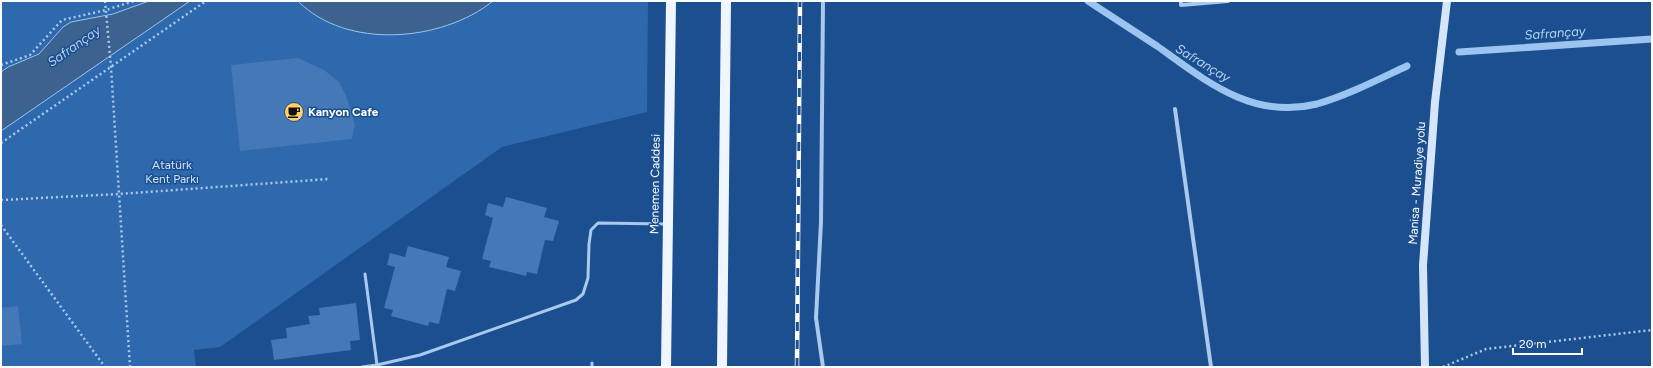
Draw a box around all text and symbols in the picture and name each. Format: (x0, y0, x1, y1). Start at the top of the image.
water label: Safrançay (45, 22, 104, 70)
water label: Safrançay (1524, 23, 1587, 43)
water label: Safrançay (1173, 41, 1234, 86)
cafe icon: Kanyon Cafe (283, 101, 305, 123)
place label: Kanyon Cafe (308, 105, 379, 119)
street label: Manisa - Muradiye yolu (1406, 121, 1428, 245)
street label: Menemen Caddesi (647, 134, 663, 234)
park label: Atatürk Kent Parkı (145, 158, 199, 186)
scale bar (1513, 330, 1582, 356)
text: 20 m (1519, 337, 1547, 351)

